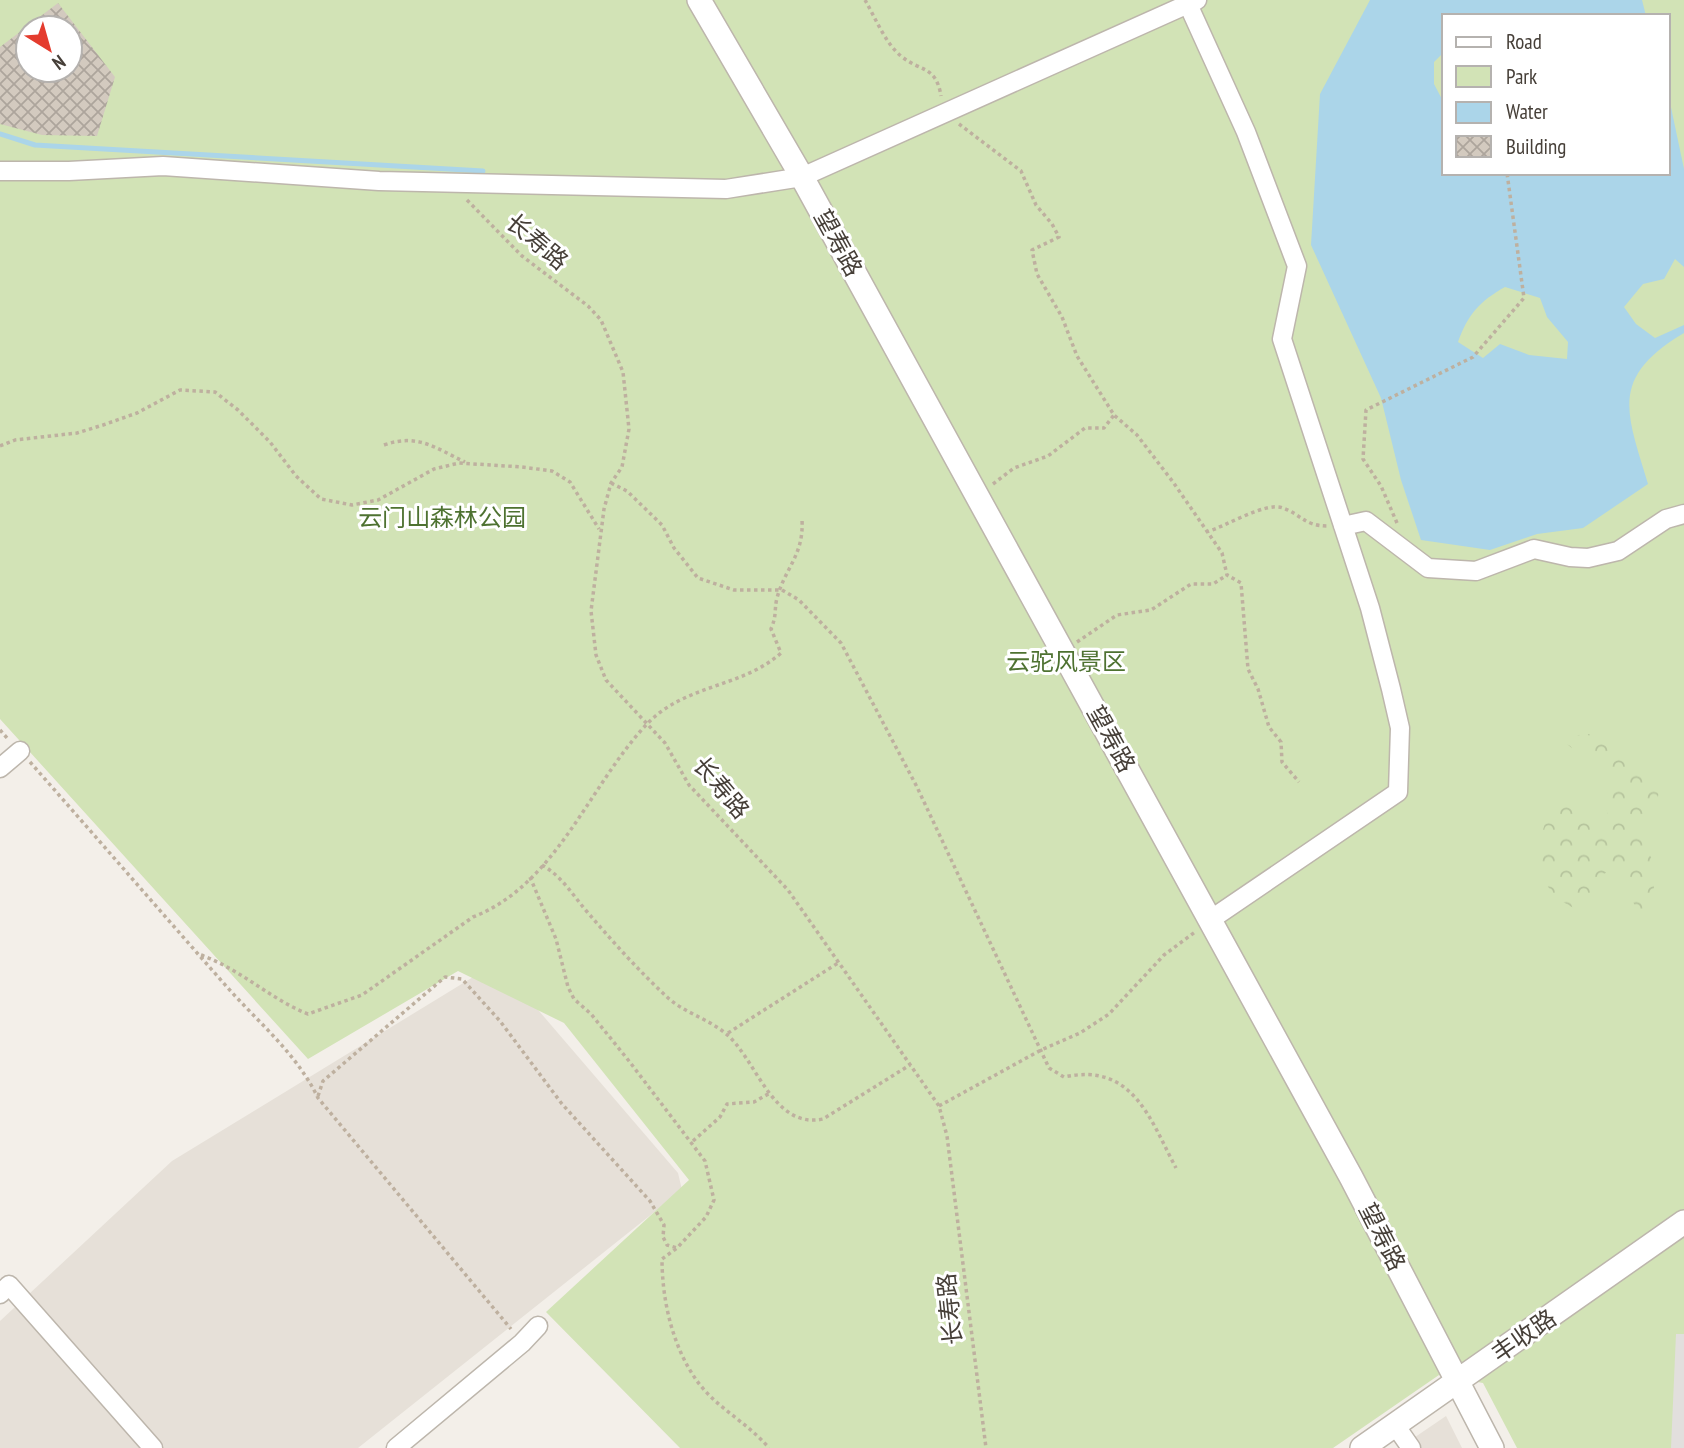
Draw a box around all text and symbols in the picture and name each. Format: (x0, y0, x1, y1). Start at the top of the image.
north arrow (14, 14, 84, 84)
legend (1442, 14, 1670, 175)
text: Road (1506, 28, 1542, 55)
text: N (48, 50, 71, 75)
text: Park (1506, 63, 1537, 90)
text: Water (1506, 98, 1548, 125)
text: Building (1506, 133, 1566, 160)
street label: 望寿路 (807, 204, 869, 282)
street label: 长寿路 (500, 207, 575, 277)
park label: 云门山森林公园 (358, 502, 526, 533)
park label: 云驼风景区 (1006, 646, 1126, 677)
street label: 望寿路 (1080, 700, 1142, 778)
street label: 长寿路 (686, 750, 756, 825)
street label: 望寿路 (1352, 1198, 1413, 1276)
street label: 长寿路 (930, 1272, 969, 1346)
street label: 丰收路 (1485, 1302, 1562, 1369)

